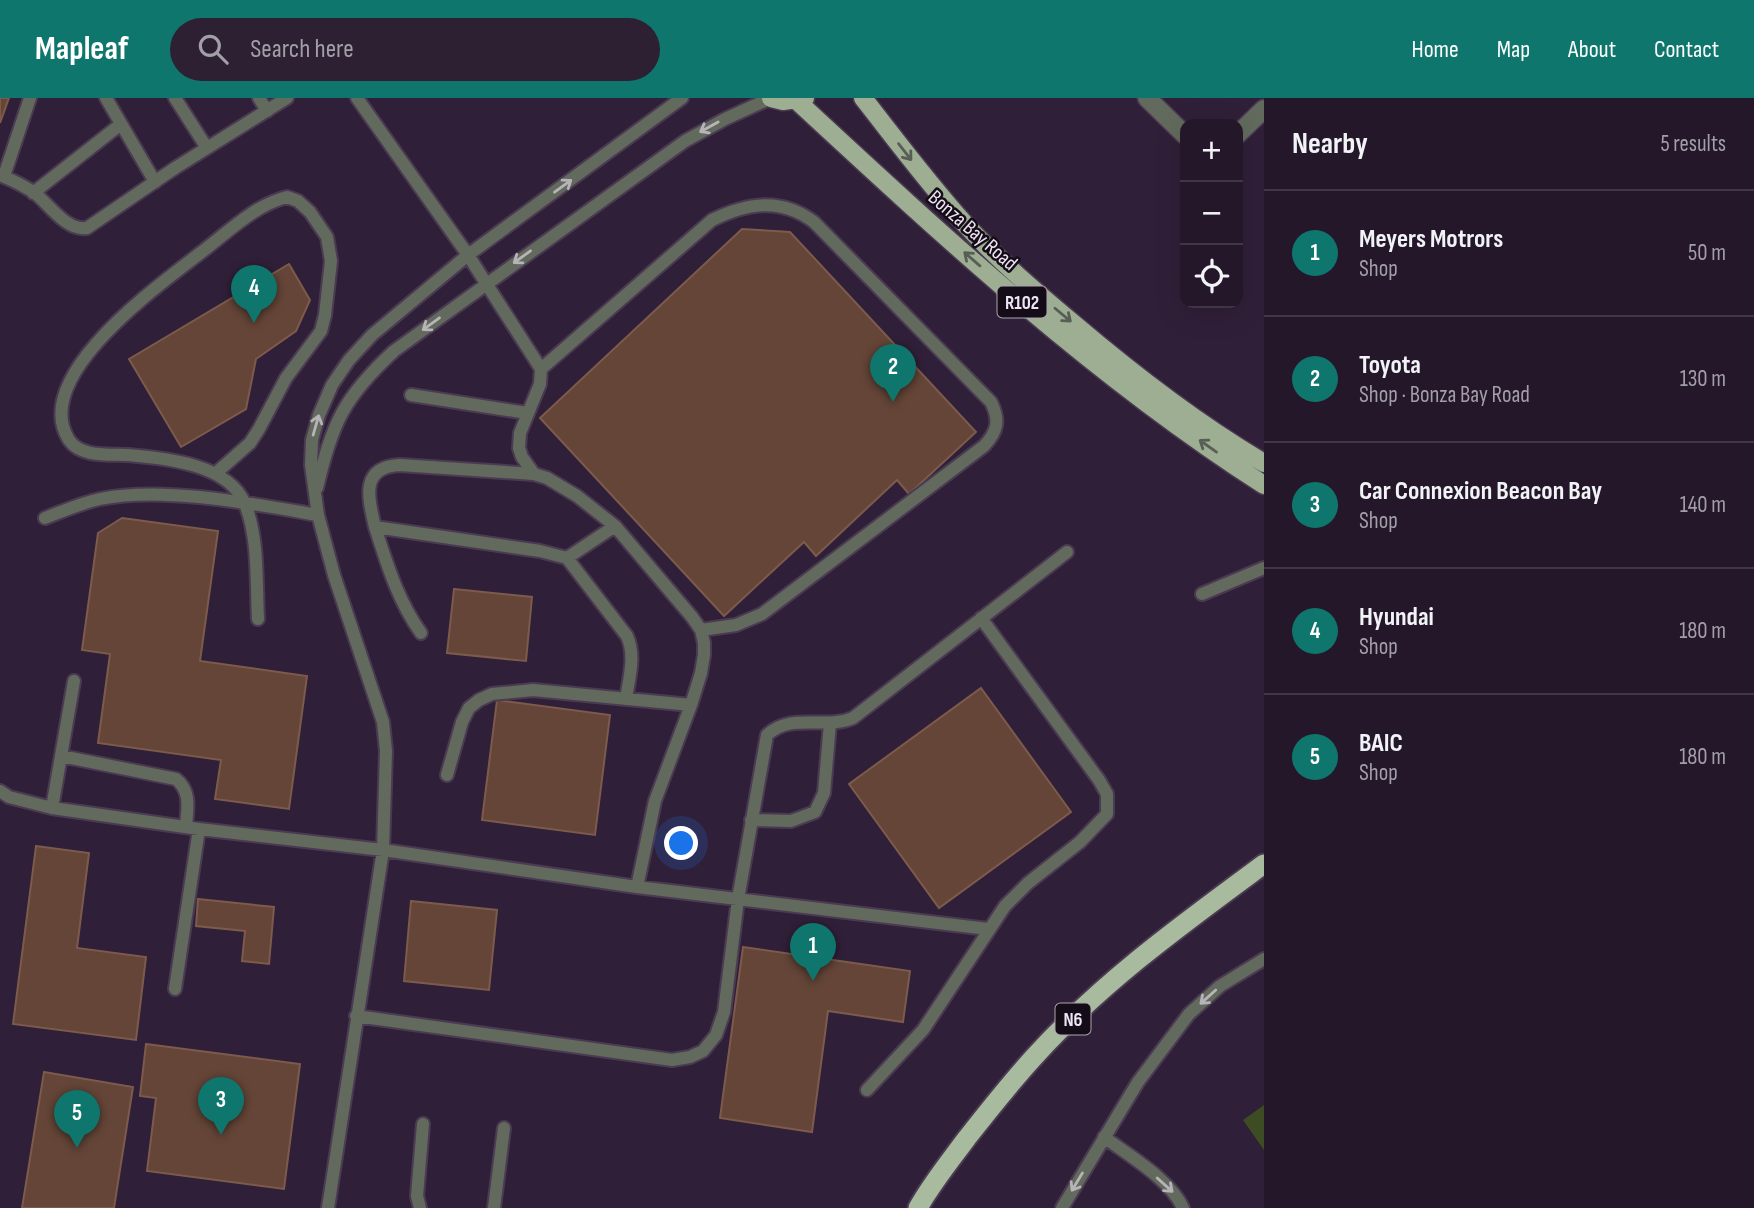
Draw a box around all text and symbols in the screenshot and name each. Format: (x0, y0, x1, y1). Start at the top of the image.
search box (170, 18, 660, 81)
text: Mapleaf (35, 29, 128, 69)
icon: search (194, 30, 232, 68)
text: Search here (250, 34, 354, 65)
text: Home (1411, 35, 1459, 64)
text: Map (1497, 35, 1530, 64)
text: About (1568, 35, 1616, 64)
text: Contact (1654, 35, 1719, 64)
map controls (1180, 119, 1243, 308)
button: + (1180, 119, 1243, 182)
one-way arrow (700, 121, 720, 135)
text: Nearby (1292, 126, 1368, 162)
text: 5 results (1660, 130, 1726, 158)
one-way arrow (897, 142, 912, 161)
one-way arrow (553, 178, 572, 193)
button: − (1180, 182, 1243, 245)
street label: Bonza Bay Road (923, 185, 1022, 276)
text: Meyers Motrors (1359, 224, 1503, 255)
text: 1 (1310, 239, 1320, 267)
text: 50 m (1688, 239, 1726, 267)
button: locate (1180, 245, 1243, 308)
one-way arrow (513, 249, 532, 264)
one-way arrow (963, 251, 981, 267)
text: Shop (1359, 255, 1398, 283)
pin: 4 (231, 265, 277, 323)
road number: R102 (998, 286, 1046, 318)
one-way arrow (1054, 307, 1072, 323)
one-way arrow (422, 317, 441, 331)
pin: 2 (870, 344, 916, 402)
text: Toyota (1359, 350, 1421, 381)
text: 2 (1310, 365, 1320, 393)
text: 130 m (1680, 365, 1726, 393)
text: Shop · Bonza Bay Road (1359, 381, 1530, 409)
one-way arrow (311, 414, 324, 436)
one-way arrow (1199, 439, 1218, 453)
text: Car Connexion Beacon Bay (1359, 476, 1602, 507)
text: 3 (1310, 491, 1320, 519)
text: 140 m (1680, 491, 1726, 519)
text: Shop (1359, 507, 1398, 535)
text: Hyundai (1359, 602, 1434, 633)
text: 4 (1310, 617, 1320, 645)
text: 180 m (1679, 617, 1726, 645)
text: Shop (1359, 633, 1398, 661)
text: BAIC (1359, 728, 1403, 759)
text: 5 (1310, 743, 1320, 771)
text: 180 m (1679, 743, 1726, 771)
text: Shop (1359, 759, 1398, 787)
your location (664, 826, 698, 860)
pin: 1 (790, 923, 836, 981)
one-way arrow (1199, 989, 1217, 1005)
road number: N6 (1056, 1004, 1090, 1035)
pin: 3 (198, 1077, 244, 1135)
pin: 5 (54, 1090, 100, 1148)
one-way arrow (1070, 1172, 1084, 1192)
one-way arrow (1156, 1177, 1173, 1194)

